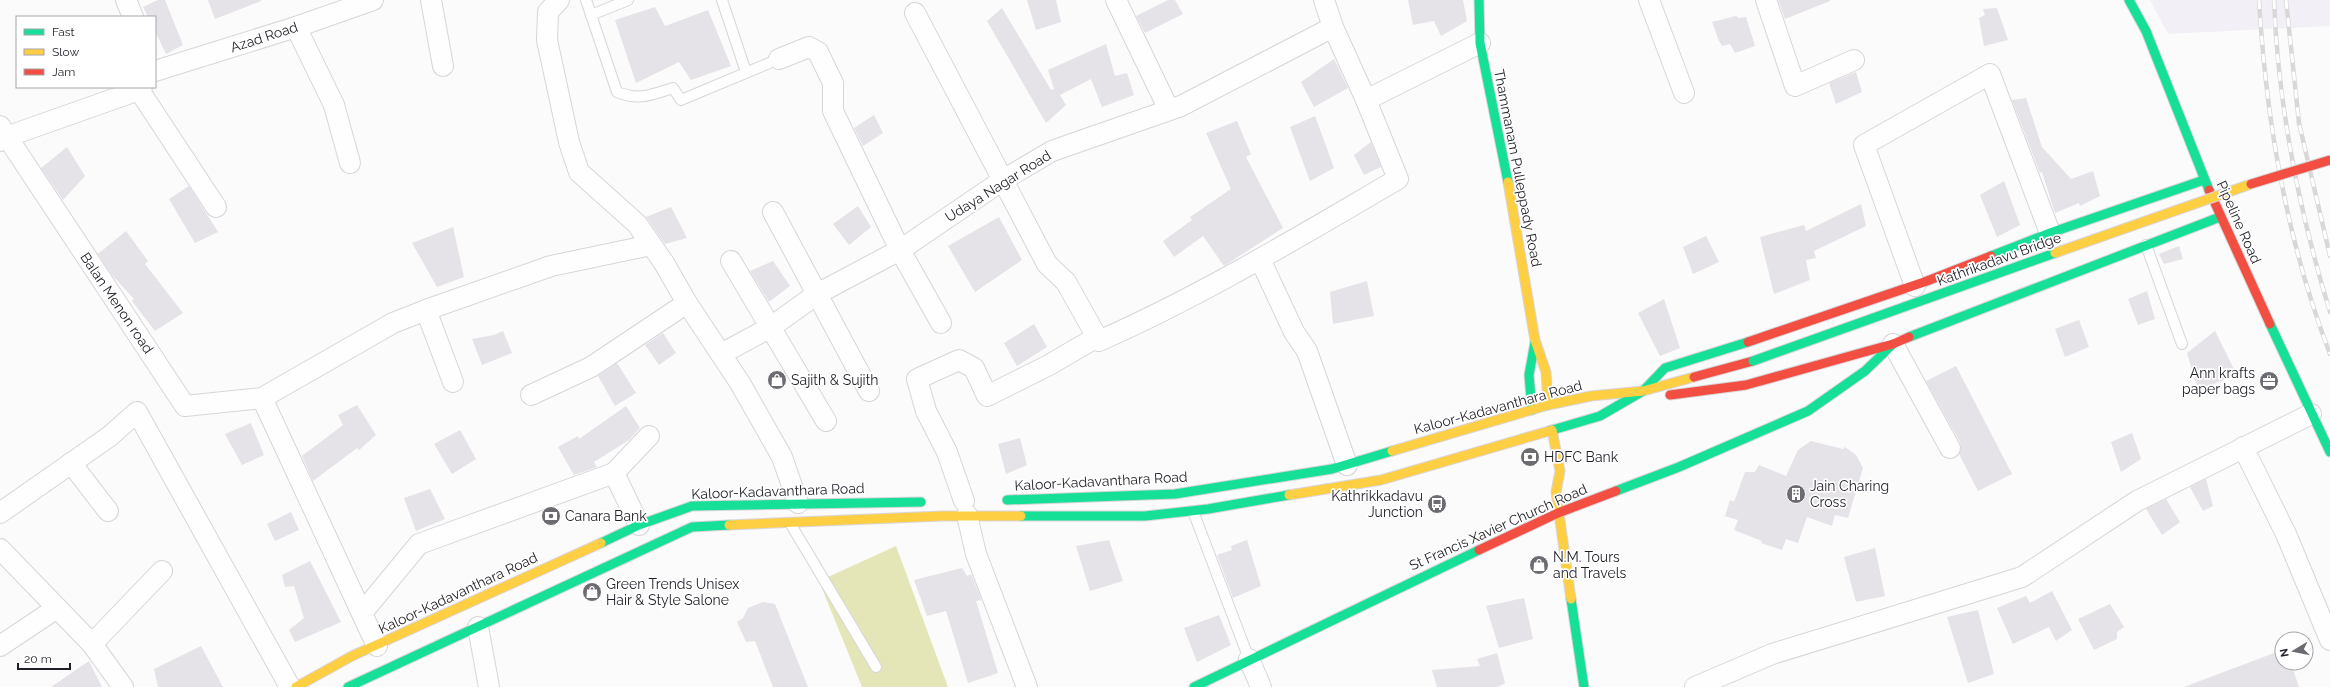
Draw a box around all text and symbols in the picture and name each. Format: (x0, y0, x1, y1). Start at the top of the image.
legend (16, 16, 156, 88)
street label: Azad Road (228, 19, 300, 55)
text: Fast (52, 25, 75, 39)
text: Slow (52, 45, 79, 59)
text: Jam (52, 65, 75, 79)
street label: Thammanam Pulleppady Road (1491, 68, 1545, 268)
street label: Udaya Nagar Road (942, 147, 1054, 225)
street label: Pipeline Road (2214, 178, 2264, 266)
street label: Kathrikadavu Bridge (1935, 229, 2063, 289)
street label: Balan Menon road (77, 250, 157, 356)
place label: Ann krafts paper bags (2182, 365, 2255, 397)
shop icon: Sajith & Sujith (766, 369, 788, 391)
office icon: Ann krafts paper bags (2258, 370, 2280, 392)
place label: Sajith & Sujith (791, 372, 879, 388)
street label: Kaloor-Kadavanthara Road (1412, 377, 1584, 437)
bank icon: HDFC Bank (1519, 446, 1541, 468)
place label: HDFC Bank (1544, 449, 1619, 465)
street label: Kaloor-Kadavanthara Road (1014, 468, 1188, 494)
place label: Jain Charing Cross (1810, 478, 1889, 510)
street label: Kaloor-Kadavanthara Road (691, 480, 865, 502)
street label: St Francis Xavier Church Road (1407, 480, 1589, 574)
building icon: Jain Charing Cross (1785, 483, 1807, 505)
place label: Kathrikkadavu Junction (1331, 488, 1423, 520)
bus stop icon: Kathrikkadavu Junction (1426, 493, 1448, 515)
bank icon: Canara Bank (540, 505, 562, 527)
place label: Canara Bank (565, 508, 647, 524)
street label: Kaloor-Kadavanthara Road (376, 549, 540, 637)
place label: N.M. Tours and Travels (1553, 549, 1626, 581)
shop icon: N.M. Tours and Travels (1528, 554, 1550, 576)
place label: Green Trends Unisex Hair & Style Salone (606, 576, 739, 608)
shop icon: Green Trends Unisex Hair & Style Salone (581, 581, 603, 603)
north arrow (2274, 631, 2314, 671)
scale bar (18, 645, 70, 671)
text: N (2278, 647, 2292, 658)
text: 20 m (24, 652, 52, 666)

